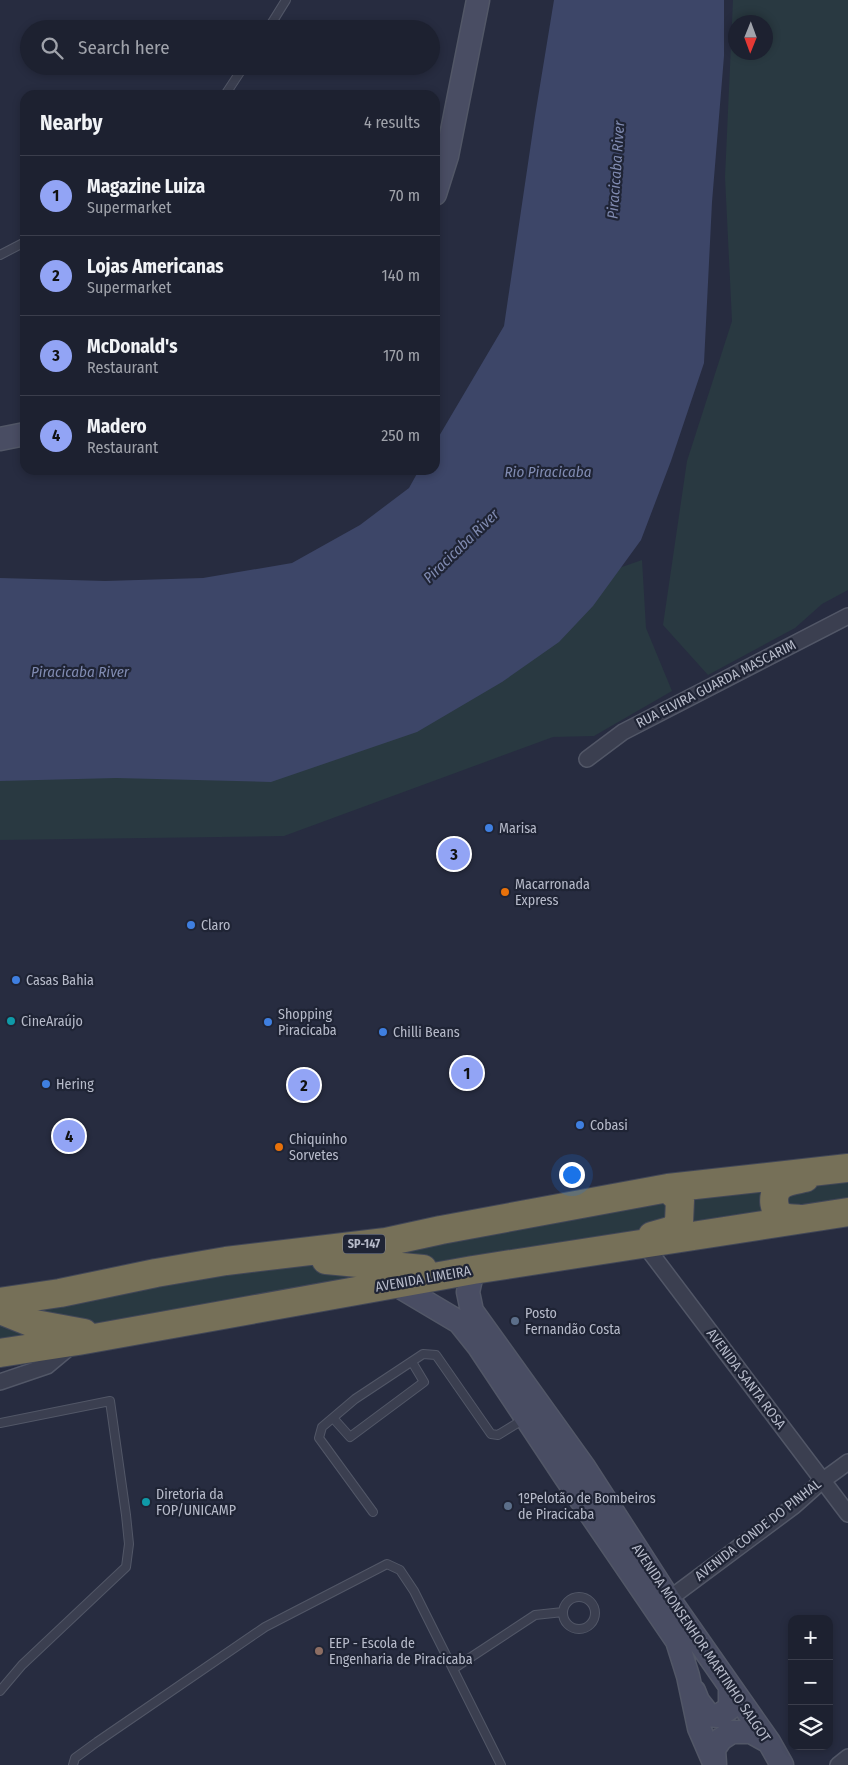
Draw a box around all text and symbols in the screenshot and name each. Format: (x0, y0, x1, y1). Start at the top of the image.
north arrow (728, 15, 773, 60)
search box (20, 20, 440, 75)
icon: search (38, 34, 66, 62)
text: Search here (78, 36, 170, 59)
text: Nearby (40, 110, 102, 136)
text: 4 results (364, 113, 420, 132)
water label: Piracicaba River (604, 120, 628, 220)
text: Magazine Luiza (87, 175, 205, 198)
text: 1 (53, 186, 59, 205)
text: 70 m (389, 186, 420, 205)
text: Supermarket (87, 198, 171, 217)
text: Lojas Americanas (87, 255, 224, 278)
text: 2 (52, 266, 60, 285)
text: 140 m (382, 266, 420, 285)
text: Supermarket (87, 278, 171, 297)
text: McDonald's (87, 335, 177, 358)
text: 3 (52, 346, 60, 365)
text: 170 m (383, 346, 420, 365)
text: Restaurant (87, 358, 158, 377)
text: Madero (87, 415, 147, 438)
text: 4 (52, 426, 60, 445)
text: 250 m (381, 426, 420, 445)
text: Restaurant (87, 438, 158, 457)
water label: Rio Piracicaba (504, 463, 592, 481)
water label: Piracicaba River (419, 505, 503, 587)
street label: RUA ELVIRA GUARDA MASCARIM (633, 636, 799, 732)
water label: Piracicaba River (31, 663, 130, 681)
place label: Marisa (499, 820, 537, 837)
marker: Marisa (483, 822, 495, 834)
pin: 3 (438, 835, 470, 873)
place label: Macarronada Express (515, 876, 590, 909)
marker: Macarronada Express (499, 886, 511, 898)
place label: Claro (201, 917, 230, 934)
marker: Claro (185, 919, 197, 931)
place label: Casas Bahia (26, 972, 94, 989)
marker: Casas Bahia (10, 974, 22, 986)
place label: Shopping Piracicaba (278, 1006, 337, 1039)
place label: CineAraújo (21, 1013, 83, 1030)
marker: CineAraújo (5, 1015, 17, 1027)
marker: Shopping Piracicaba (262, 1016, 274, 1028)
place label: Chilli Beans (393, 1024, 460, 1041)
marker: Chilli Beans (377, 1026, 389, 1038)
pin: 1 (451, 1054, 483, 1092)
pin: 2 (288, 1066, 320, 1104)
place label: Hering (56, 1076, 94, 1093)
marker: Hering (40, 1078, 52, 1090)
pin: 4 (53, 1117, 85, 1155)
place label: Cobasi (590, 1117, 628, 1134)
marker: Cobasi (574, 1119, 586, 1131)
place label: Chiquinho Sorvetes (289, 1131, 347, 1164)
marker: Chiquinho Sorvetes (273, 1141, 285, 1153)
your location (559, 1162, 585, 1188)
road number: SP-147 (343, 1234, 385, 1254)
street label: AVENIDA LIMEIRA (374, 1262, 473, 1296)
place label: Posto Fernandão Costa (525, 1305, 621, 1338)
marker: Posto Fernandão Costa (509, 1315, 521, 1327)
street label: AVENIDA SANTA ROSA (703, 1325, 790, 1433)
street label: AVENIDA CONDE DO PINHAL (691, 1475, 825, 1585)
place label: Diretoria da FOP/UNICAMP (156, 1486, 236, 1519)
place label: 1ºPelotão de Bombeiros de Piracicaba (518, 1490, 656, 1523)
marker: Diretoria da FOP/UNICAMP (140, 1496, 152, 1508)
marker: 1ºPelotão de Bombeiros de Piracicaba (502, 1500, 514, 1512)
street label: AVENIDA MONSENHOR MARTINHO SALGOT (628, 1541, 774, 1746)
map controls (788, 1615, 833, 1750)
button: + (788, 1615, 833, 1660)
place label: EEP - Escola de Engenharia de Piracicaba (329, 1635, 473, 1668)
marker: EEP - Escola de Engenharia de Piracicaba (313, 1645, 325, 1657)
button: − (788, 1660, 833, 1705)
button: layers (788, 1705, 833, 1750)

